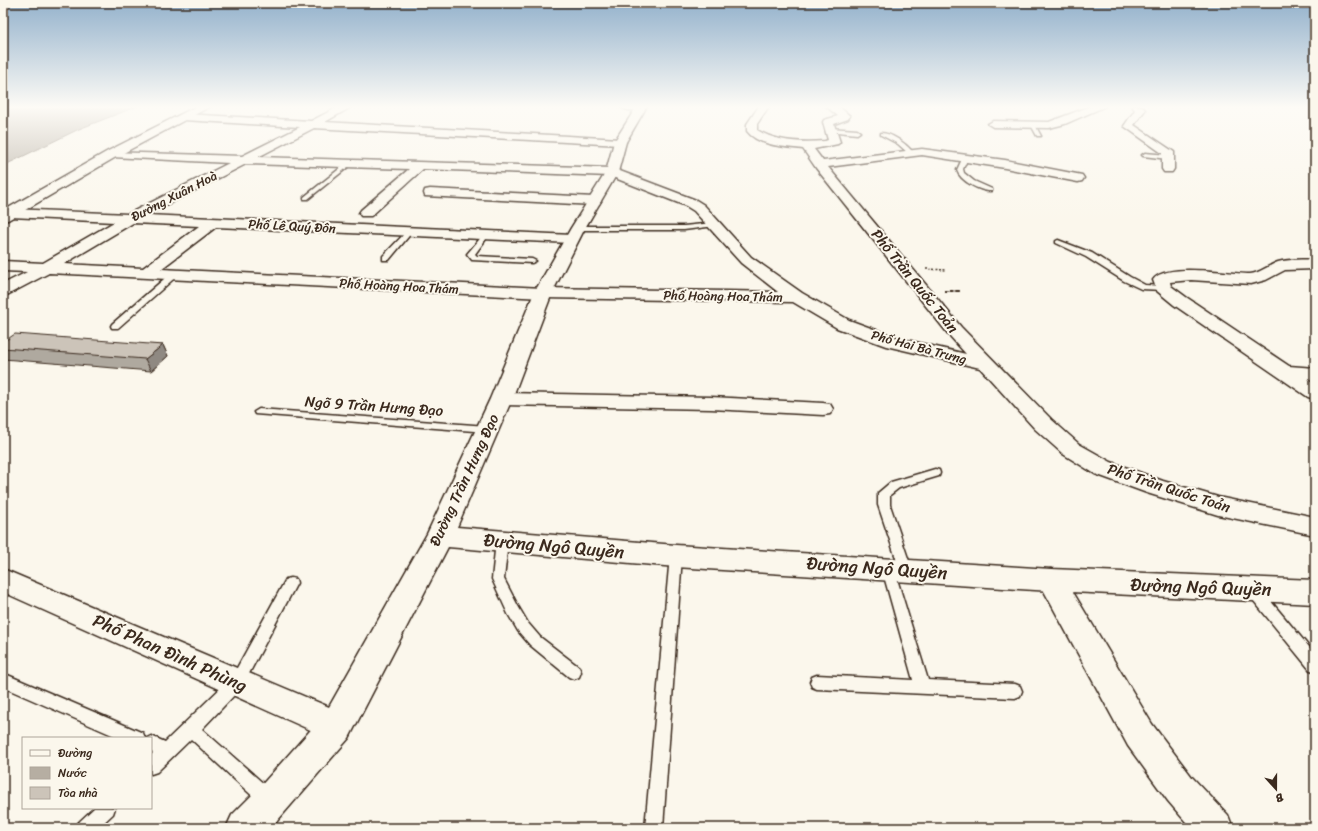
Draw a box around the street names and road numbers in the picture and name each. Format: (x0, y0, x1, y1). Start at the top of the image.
street label: Đường Xuân Hoà (127, 164, 222, 228)
street label: Phố Lê Quý Đôn (248, 212, 336, 240)
street label: Phố Trần Quốc Toản (865, 223, 965, 339)
street label: Phố Hoàng Hoa Thám (339, 271, 459, 301)
street label: Phố Hoàng Hoa Thám (663, 283, 783, 309)
street label: Phố Hai Bà Trưng (869, 323, 970, 371)
street label: Ngõ 9 Trần Hưng Đạo (304, 388, 444, 424)
street label: Đường Trần Hưng Đạo (422, 409, 506, 551)
street label: Phố Trần Quốc Toản (1104, 456, 1234, 520)
street label: Đường Ngô Quyền (482, 524, 626, 568)
street label: Đường Ngô Quyền (806, 547, 949, 589)
street label: Đường Ngô Quyền (1130, 569, 1272, 605)
street label: Phố Phan Đình Phùng (87, 605, 253, 701)

